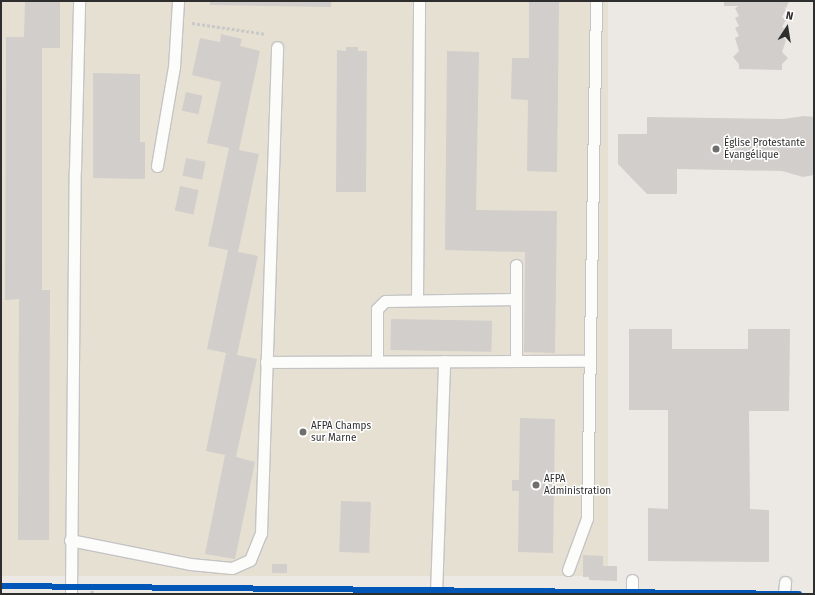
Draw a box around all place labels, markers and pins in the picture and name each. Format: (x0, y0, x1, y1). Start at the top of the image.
place label: Église Protestante Évangélique (724, 137, 805, 160)
marker: Église Protestante Évangélique (711, 144, 721, 154)
place label: AFPA Champs sur Marne (311, 420, 371, 444)
marker: AFPA Champs sur Marne (298, 427, 308, 437)
place label: AFPA Administration (544, 473, 611, 496)
marker: AFPA Administration (531, 480, 541, 490)

